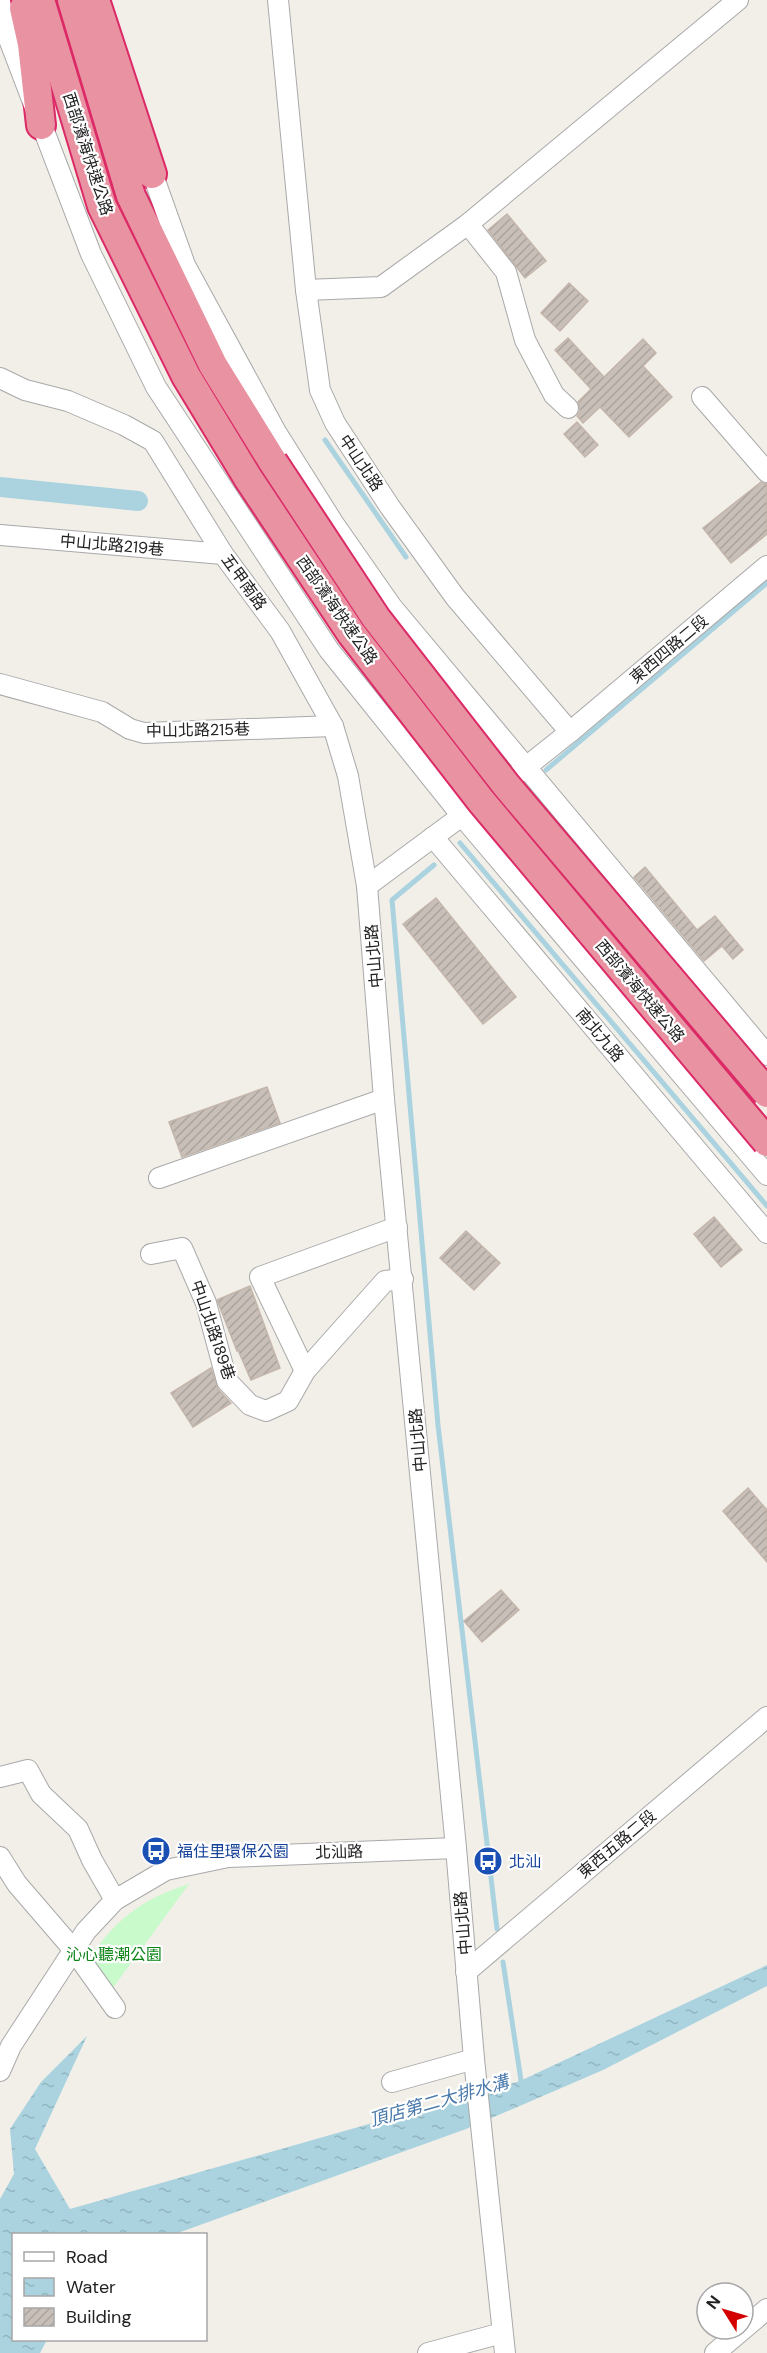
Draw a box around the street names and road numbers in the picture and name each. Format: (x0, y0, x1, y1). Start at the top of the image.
street label: 西部濱海快速公路 (58, 90, 118, 218)
street label: 中山北路 (334, 431, 388, 495)
street label: 中山北路219巷 (59, 530, 165, 560)
street label: 五甲南路 (217, 550, 271, 614)
street label: 西部濱海快速公路 (292, 552, 382, 668)
street label: 東西四路二段 (625, 610, 713, 688)
street label: 中山北路215巷 (146, 719, 250, 741)
street label: 中山北路 (361, 923, 387, 989)
street label: 西部濱海快速公路 (591, 935, 689, 1047)
street label: 南北九路 (571, 1004, 629, 1066)
street label: 中山北路189巷 (186, 1277, 240, 1383)
street label: 中山北路 (405, 1407, 431, 1473)
street label: 東西五路二段 (573, 1805, 661, 1883)
street label: 北汕路 (315, 1841, 363, 1863)
street label: 中山北路 (450, 1890, 476, 1956)

